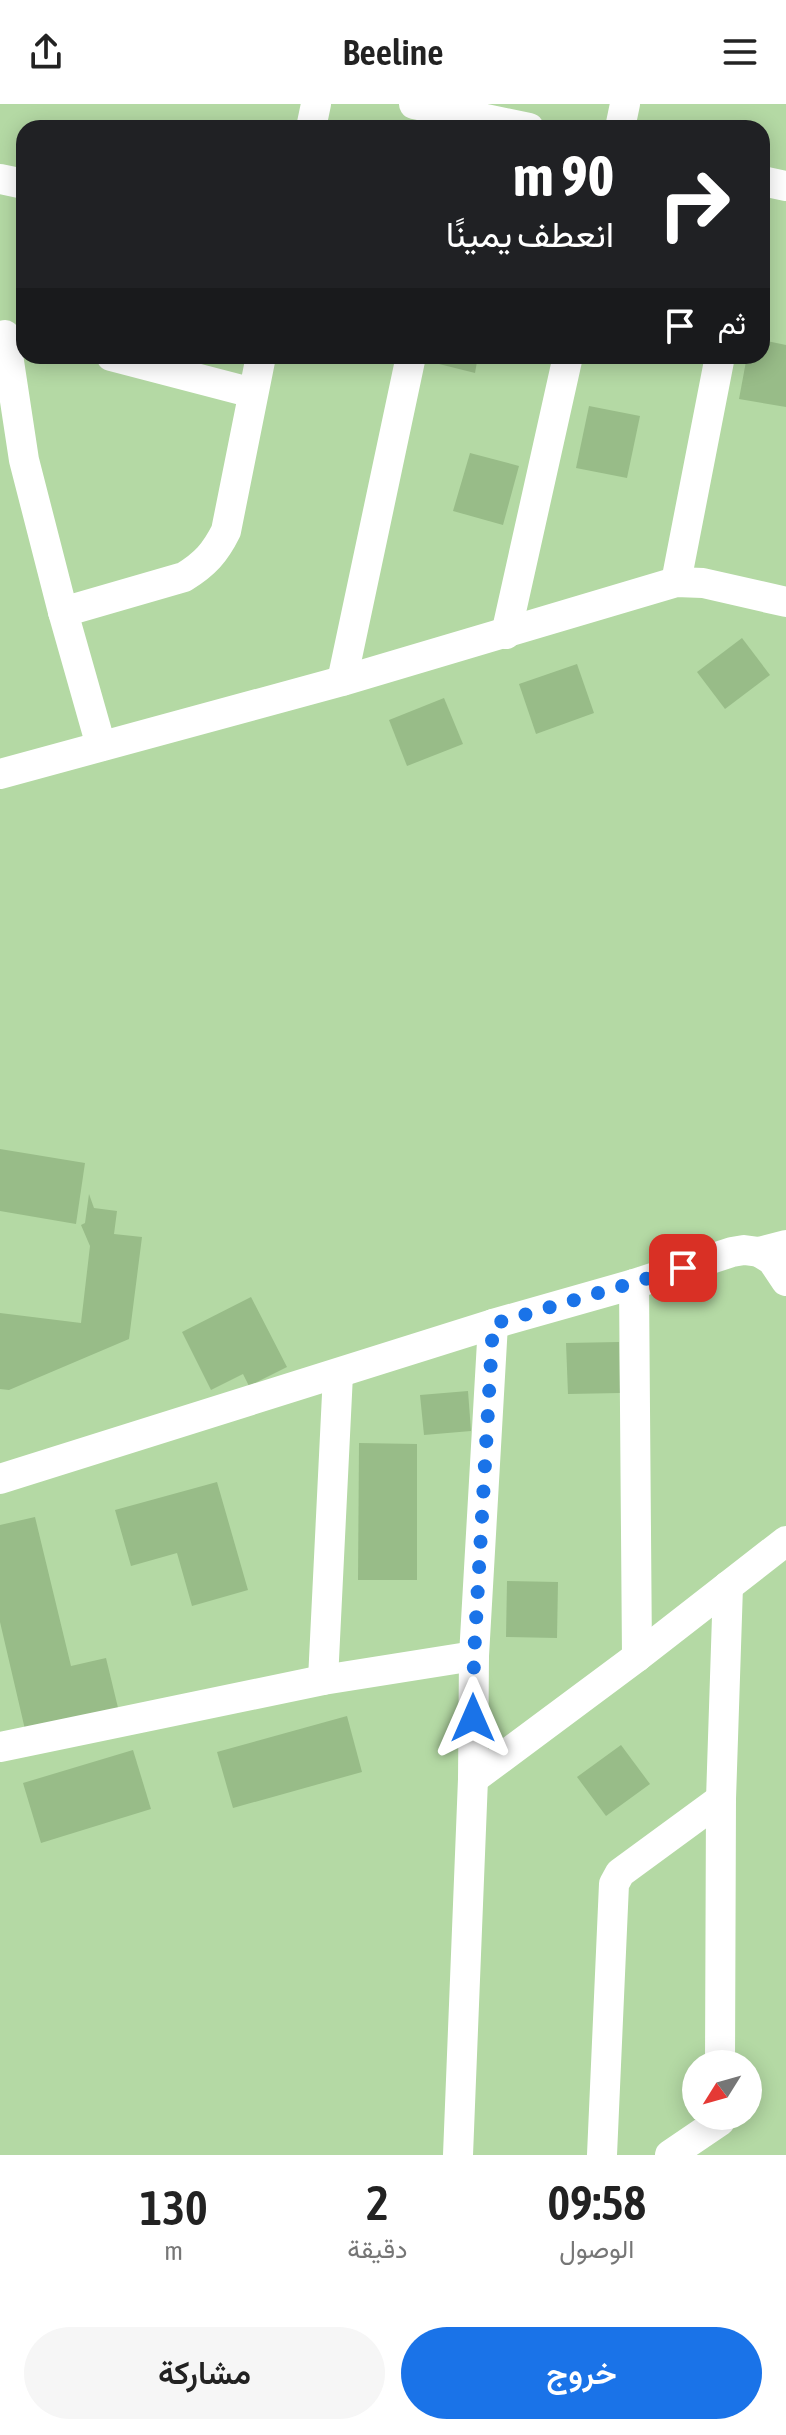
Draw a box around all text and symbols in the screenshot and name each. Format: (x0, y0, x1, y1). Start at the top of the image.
icon: share (24, 30, 68, 74)
icon: menu (718, 30, 762, 74)
text: Beeline (342, 31, 444, 73)
text: 90 m (513, 144, 614, 208)
icon: right (642, 152, 746, 256)
text: انعطف يمينًا (446, 213, 614, 255)
icon: arrive (658, 304, 702, 348)
text: ثم (718, 306, 746, 340)
pin (649, 1234, 717, 1302)
icon: arrive (661, 1246, 705, 1290)
position arrow (431, 1676, 515, 1760)
north arrow (682, 2050, 762, 2130)
map controls (682, 2050, 762, 2130)
text: 2 (366, 2175, 389, 2230)
text: 09:58 (547, 2175, 646, 2230)
text: 130 (140, 2180, 208, 2235)
text: دقيقة (347, 2234, 408, 2264)
text: الوصول (559, 2234, 634, 2264)
text: m (164, 2236, 183, 2266)
button: مشاركة (24, 2327, 385, 2419)
button: خروج (401, 2327, 762, 2419)

